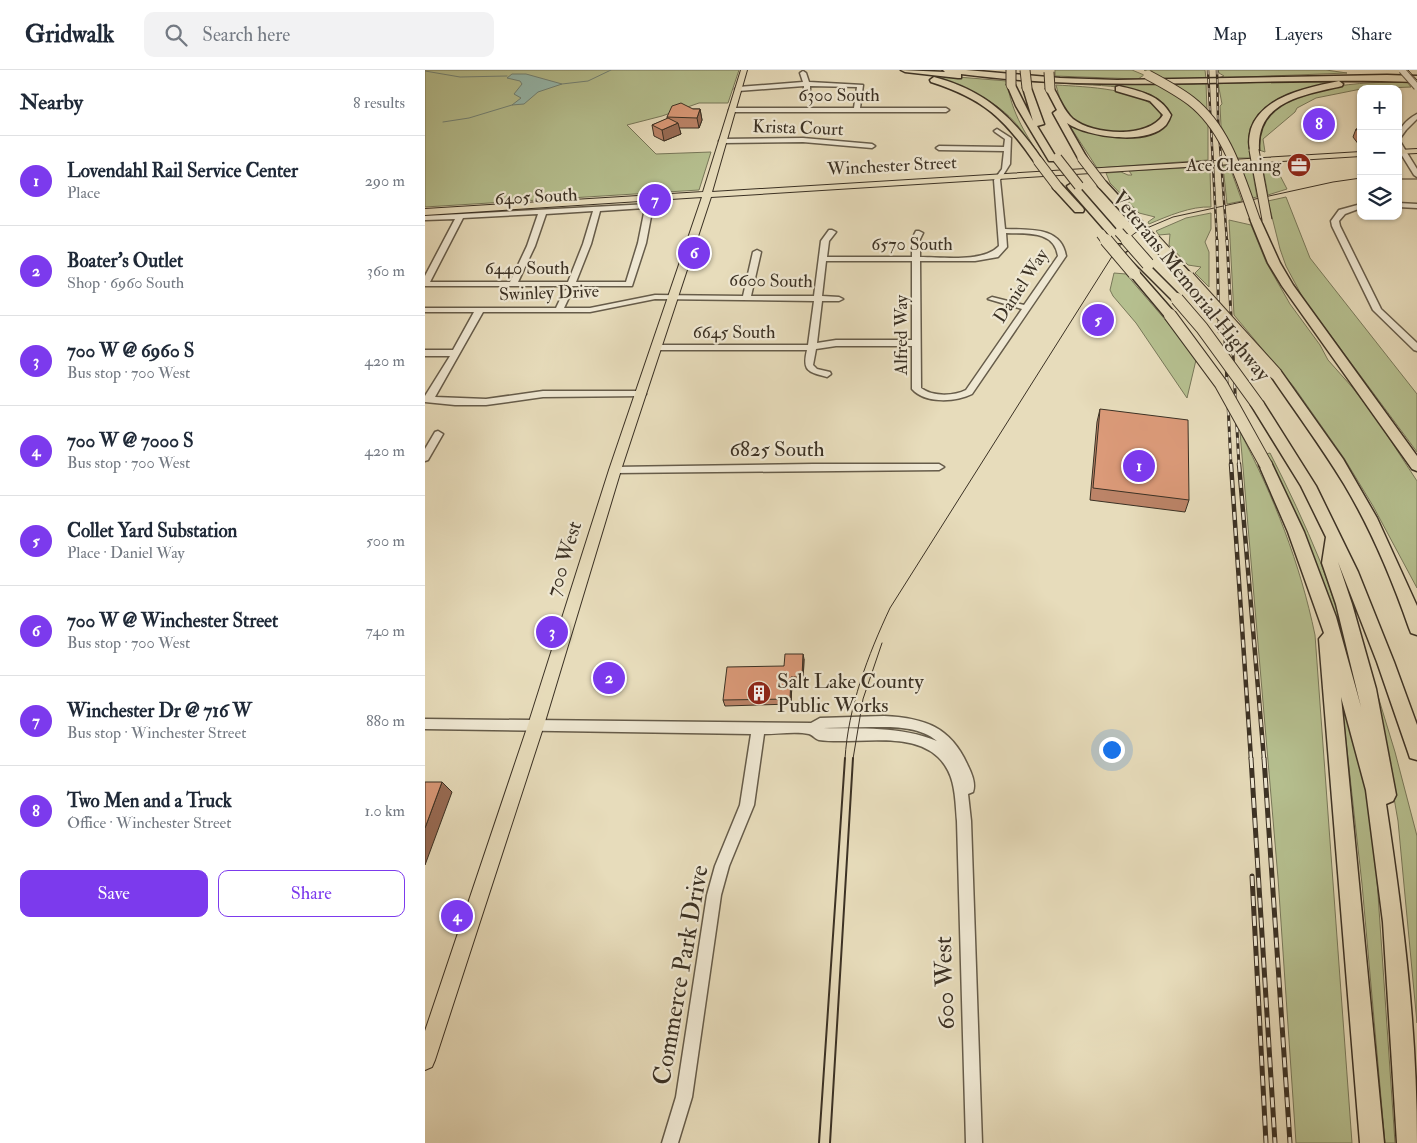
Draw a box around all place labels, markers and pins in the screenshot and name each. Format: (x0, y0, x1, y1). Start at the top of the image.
pin: 8 (1303, 105, 1335, 143)
office icon: Ace Cleaning (1286, 152, 1312, 178)
place label: Ace Cleaning (1185, 154, 1282, 177)
pin: 7 (639, 181, 671, 219)
pin: 6 (678, 234, 710, 272)
pin: 5 (1082, 301, 1114, 339)
pin: 1 (1123, 447, 1155, 485)
pin: 3 (536, 613, 568, 651)
pin: 2 (593, 659, 625, 697)
place label: Salt Lake County Public Works (777, 668, 924, 719)
building icon: Salt Lake County Public Works (746, 680, 772, 706)
pin: 4 (441, 897, 473, 935)

